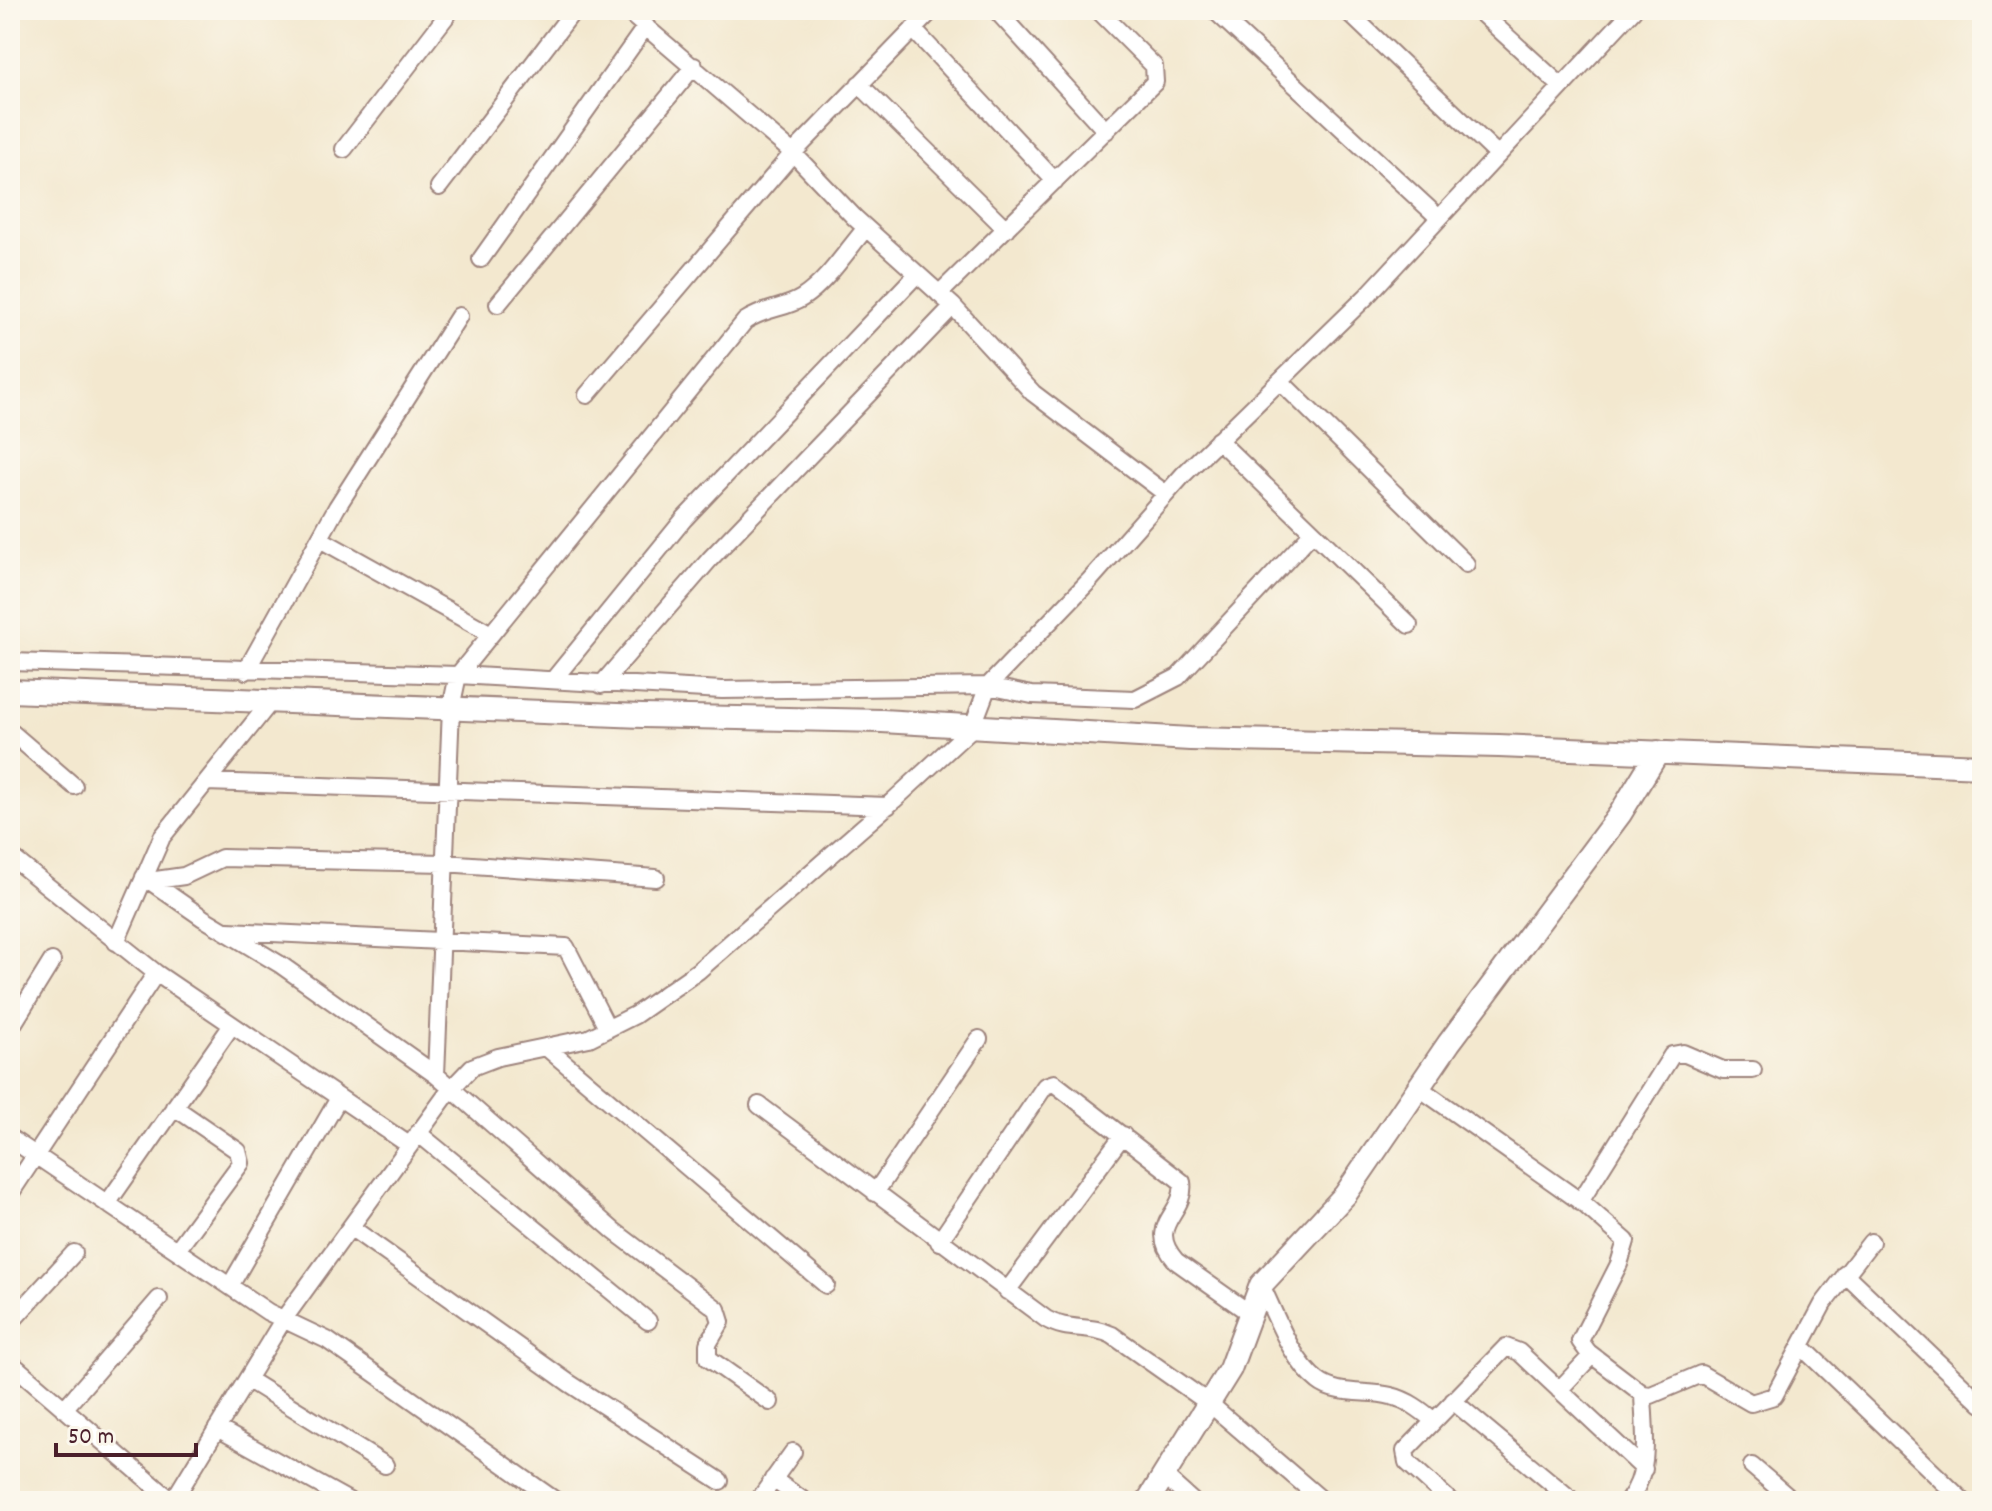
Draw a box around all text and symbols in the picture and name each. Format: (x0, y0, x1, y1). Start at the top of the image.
scale bar (56, 1407, 196, 1457)
text: 50 m (68, 1421, 114, 1455)

